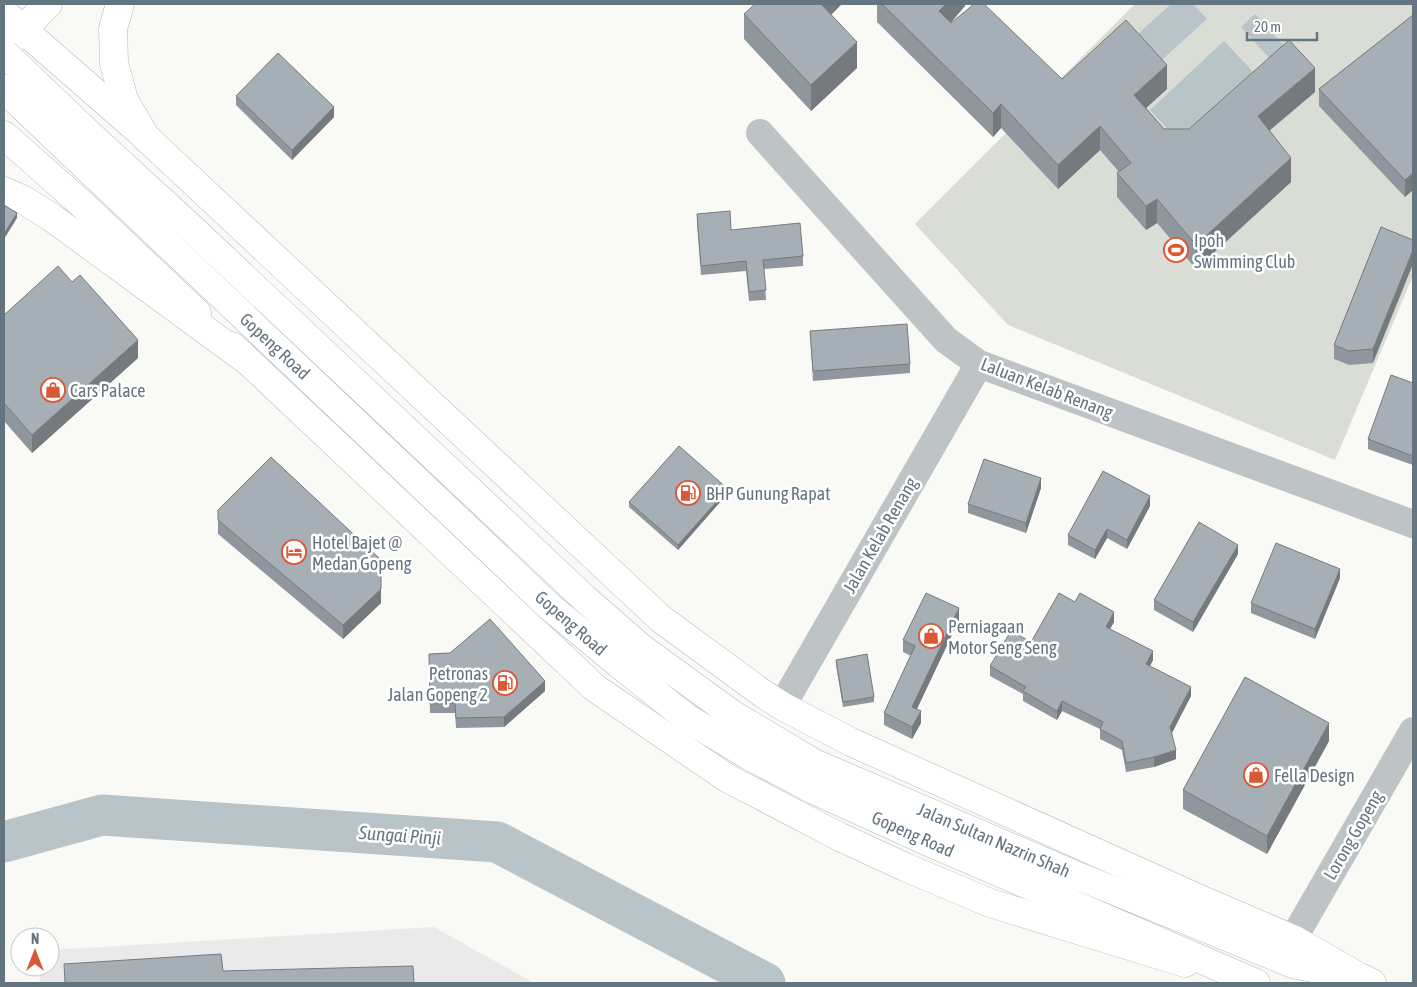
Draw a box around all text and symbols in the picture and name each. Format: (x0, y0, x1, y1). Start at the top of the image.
scale bar (1247, 10, 1317, 42)
text: 20 m (1254, 18, 1281, 35)
place label: Ipoh Swimming Club (1194, 230, 1295, 272)
sports icon: Ipoh Swimming Club (1163, 237, 1189, 263)
street label: Gopeng Road (236, 308, 314, 384)
street label: Laluan Kelab Renang (978, 353, 1116, 423)
shop icon: Cars Palace (40, 377, 66, 403)
place label: Cars Palace (70, 380, 145, 401)
street label: Jalan Kelab Renang (838, 473, 922, 597)
fuel station icon: BHP Gunung Rapat (675, 480, 701, 506)
place label: BHP Gunung Rapat (706, 483, 830, 504)
place label: Hotel Bajet @ Medan Gopeng (312, 532, 412, 574)
hotel icon: Hotel Bajet @ Medan Gopeng (281, 539, 307, 565)
street label: Gopeng Road (531, 586, 611, 660)
place label: Perniagaan Motor Seng Seng (948, 616, 1057, 658)
shop icon: Perniagaan Motor Seng Seng (918, 623, 944, 649)
place label: Petronas Jalan Gopeng 2 (387, 663, 488, 705)
fuel station icon: Petronas Jalan Gopeng 2 (492, 670, 518, 696)
shop icon: Fella Design (1243, 762, 1269, 788)
place label: Fella Design (1274, 765, 1355, 786)
street label: Lorong Gopeng (1319, 787, 1387, 883)
street label: Jalan Sultan Nazrin Shah (915, 798, 1073, 882)
street label: Gopeng Road (869, 807, 957, 861)
water label: Sungai Pinji (357, 821, 442, 849)
north arrow (10, 927, 60, 977)
text: N (31, 931, 39, 947)

